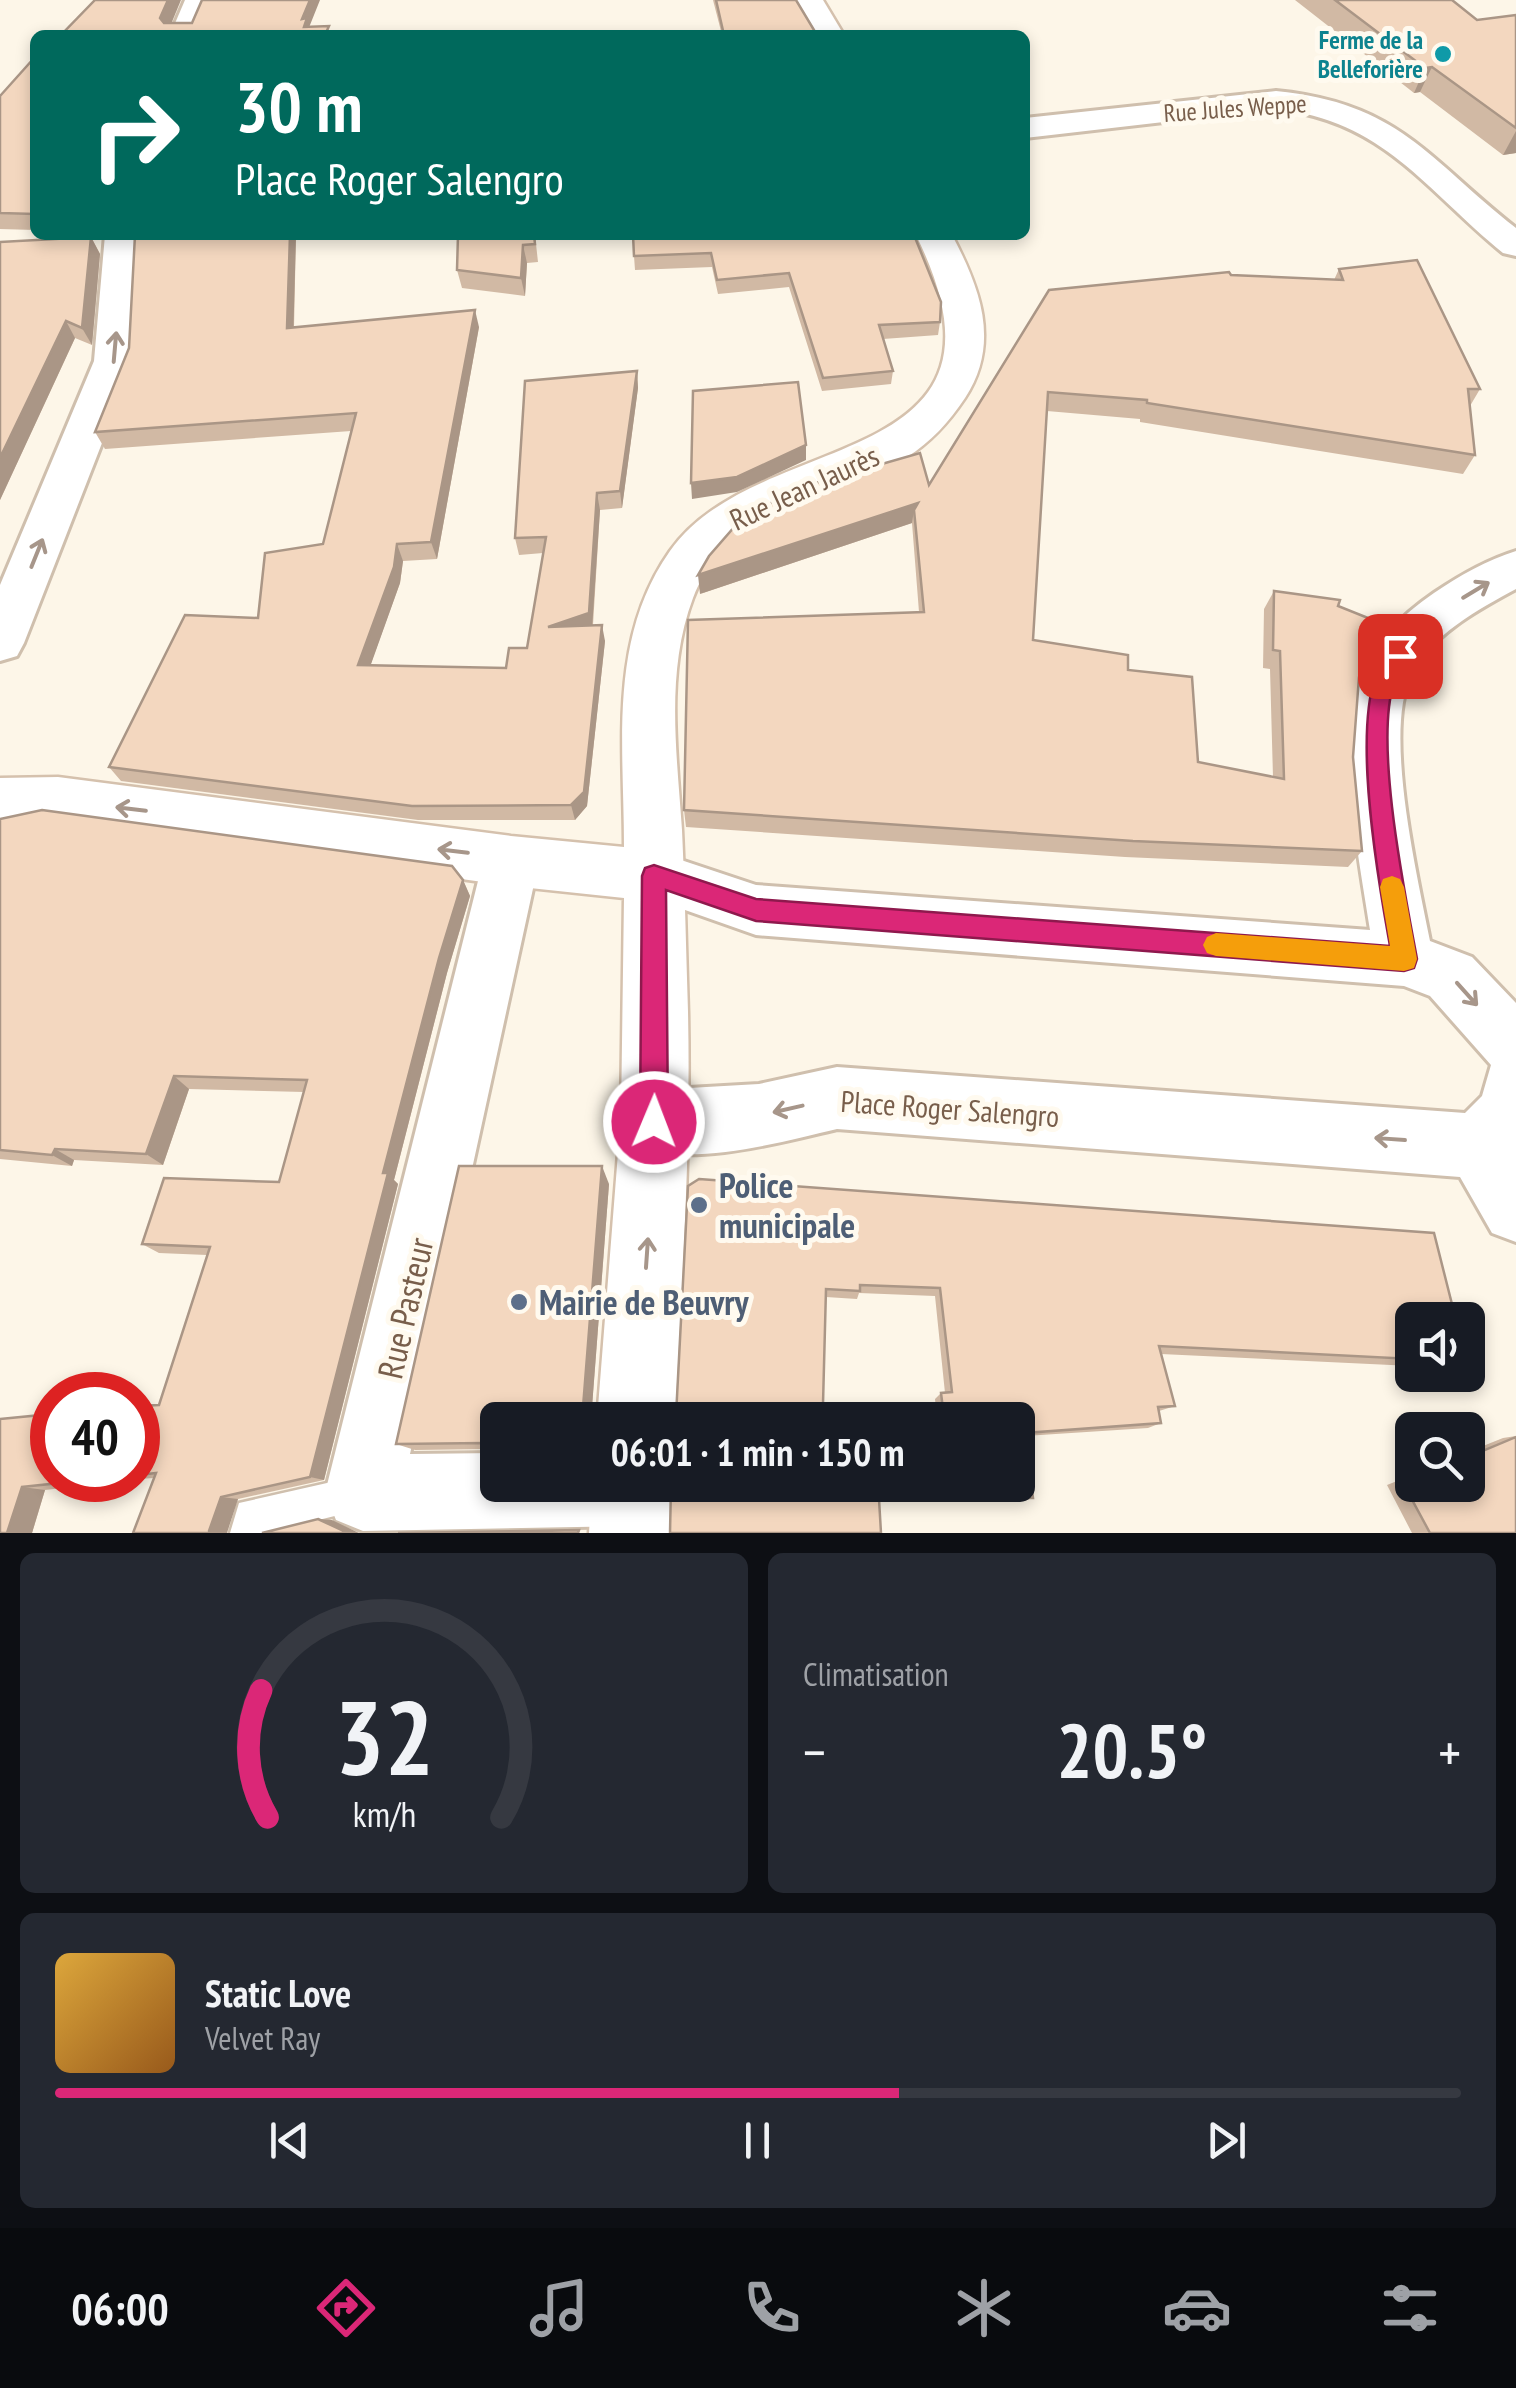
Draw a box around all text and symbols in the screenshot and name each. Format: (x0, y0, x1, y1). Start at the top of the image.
place label: Ferme de la Belleforière (1318, 24, 1423, 85)
marker: Ferme de la Belleforière (1432, 43, 1454, 65)
text: 30 m (235, 61, 363, 151)
icon: right (70, 70, 200, 200)
street label: Rue Jules Weppe (1162, 87, 1308, 129)
text: Place Roger Salengro (235, 149, 564, 207)
one-way arrow (106, 331, 125, 363)
street label: Rue Jean Jaurès (723, 435, 885, 539)
one-way arrow (29, 538, 47, 568)
one-way arrow (1461, 580, 1490, 600)
pin (1358, 614, 1443, 699)
icon: arrive (1373, 629, 1428, 684)
one-way arrow (115, 800, 147, 818)
one-way arrow (437, 842, 469, 860)
one-way arrow (1455, 981, 1478, 1006)
position arrow (602, 1070, 706, 1174)
street label: Place Roger Salengro (839, 1081, 1061, 1135)
one-way arrow (773, 1101, 805, 1119)
one-way arrow (1375, 1130, 1407, 1149)
place label: Police municipale (719, 1162, 855, 1248)
marker: Police municipale (688, 1194, 710, 1216)
street label: Rue Pasteur (366, 1233, 444, 1383)
one-way arrow (638, 1237, 657, 1269)
place label: Mairie de Beuvry (539, 1279, 750, 1325)
marker: Mairie de Beuvry (508, 1291, 530, 1313)
map controls (1395, 1302, 1485, 1502)
button: sound (1395, 1302, 1485, 1392)
speed limit sign: 40 (30, 1372, 160, 1502)
button: search (1395, 1412, 1485, 1502)
text: 06:01 · 1 min · 150 m (611, 1427, 904, 1476)
text: Climatisation (803, 1653, 949, 1695)
text: 32 (334, 1669, 434, 1804)
text: 20.5° (1057, 1702, 1207, 1799)
text: − (803, 1716, 826, 1787)
text: + (1438, 1716, 1461, 1787)
text: km/h (352, 1791, 416, 1837)
text: Static Love (205, 1968, 351, 2017)
text: Velvet Ray (205, 2017, 320, 2059)
icon: previous (262, 2113, 317, 2168)
icon: pause (730, 2113, 785, 2168)
icon: next (1199, 2113, 1254, 2168)
icon: directions (311, 2273, 381, 2343)
icon: music (524, 2273, 594, 2343)
icon: phone (737, 2273, 807, 2343)
icon: climate (949, 2273, 1019, 2343)
icon: car (1162, 2273, 1232, 2343)
icon: filters (1375, 2273, 1445, 2343)
text: 06:00 (71, 2279, 169, 2337)

